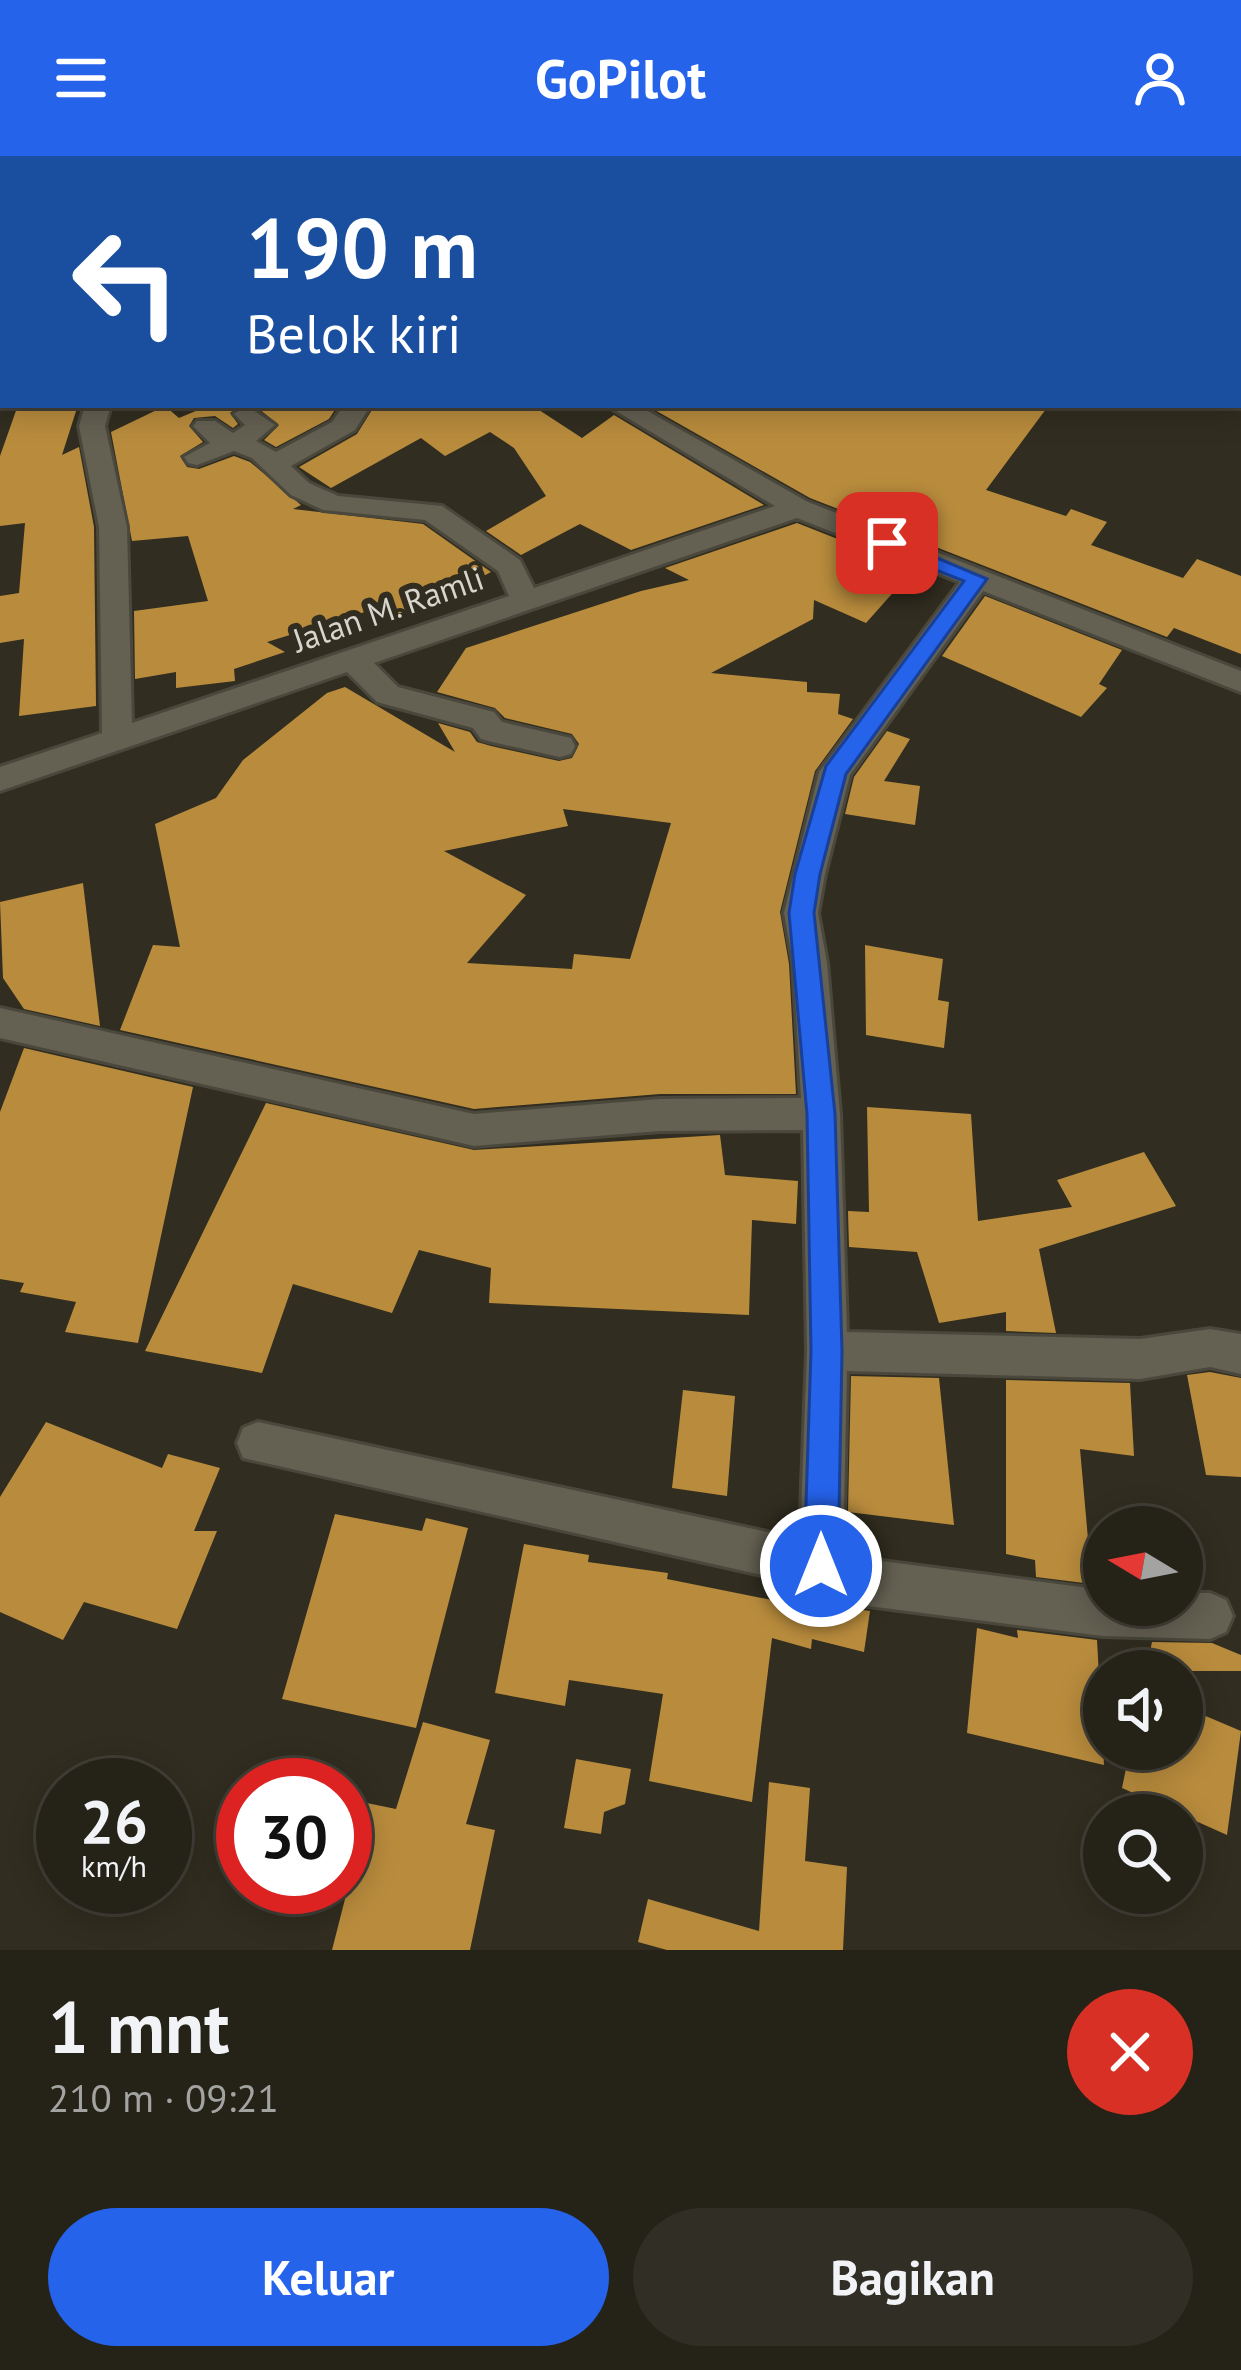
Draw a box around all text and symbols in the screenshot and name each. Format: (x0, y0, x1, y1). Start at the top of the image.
text: GoPilot (535, 43, 706, 113)
icon: menu (48, 45, 114, 111)
icon: person (1127, 45, 1193, 111)
text: 190 m (246, 192, 478, 301)
icon: left (48, 204, 204, 360)
text: Belok kiri (246, 298, 462, 368)
pin (836, 492, 938, 594)
icon: arrive (854, 510, 920, 576)
street label: Jalan M. Ramli (285, 556, 489, 662)
position arrow (758, 1503, 884, 1629)
north arrow (1083, 1506, 1203, 1626)
map controls (1083, 1506, 1203, 1914)
button: sound (1083, 1650, 1203, 1770)
speed limit sign: 30 (216, 1758, 372, 1914)
text: 26 (80, 1782, 148, 1860)
button: search (1083, 1794, 1203, 1914)
text: km/h (81, 1846, 147, 1885)
text: 1 mnt (48, 1980, 229, 2073)
button: close (1067, 1989, 1193, 2115)
text: 210 m · 09:21 (48, 2072, 279, 2123)
button: Keluar (48, 2208, 609, 2346)
button: Bagikan (633, 2208, 1193, 2346)

